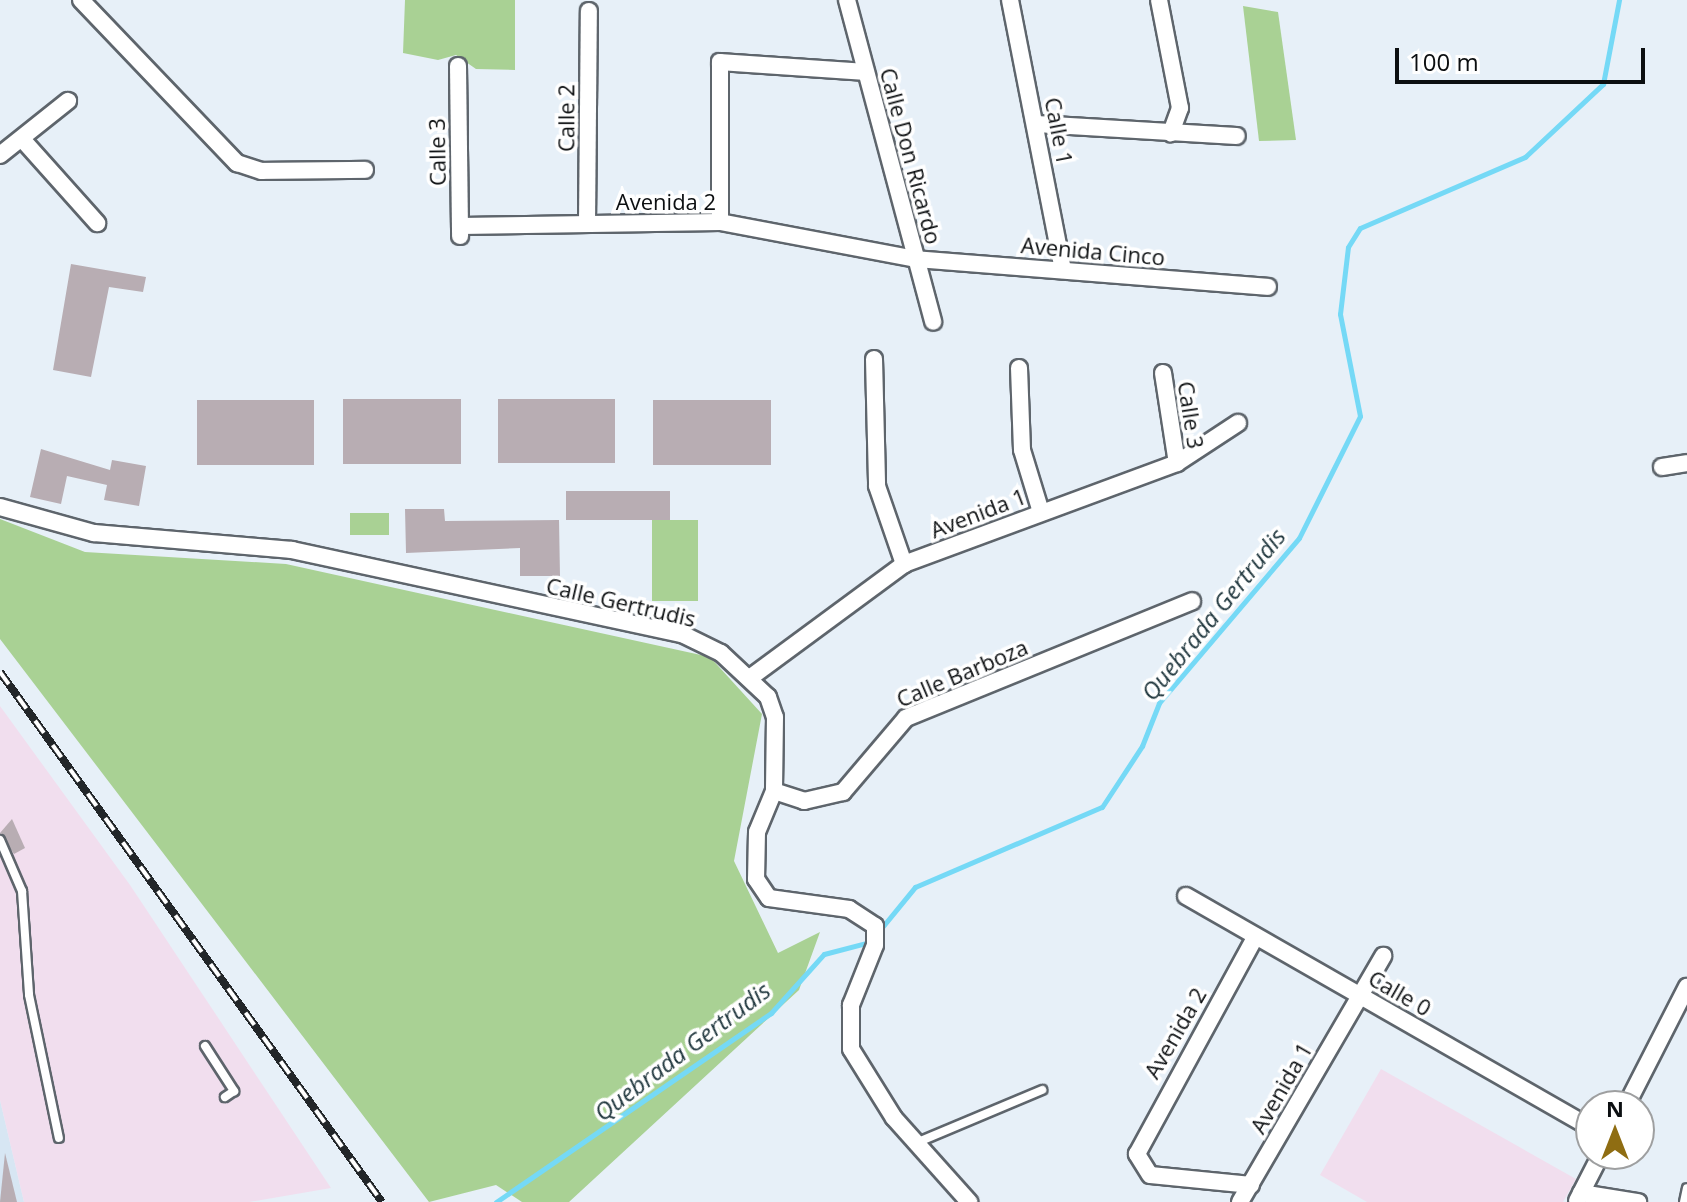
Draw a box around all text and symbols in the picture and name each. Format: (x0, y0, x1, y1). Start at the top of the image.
scale bar (1399, 32, 1649, 82)
text: 100 m (1409, 45, 1479, 78)
street label: Calle Don Ricardo (875, 65, 947, 247)
street label: Calle 2 (553, 84, 579, 152)
street label: Calle 1 (1040, 95, 1078, 167)
street label: Calle 3 (423, 118, 451, 186)
street label: Avenida 2 (616, 189, 716, 215)
street label: Avenida Cinco (1020, 232, 1166, 270)
street label: Calle 3 (1173, 379, 1209, 451)
street label: Avenida 1 (926, 483, 1030, 543)
water label: Quebrada Gertrudis (1135, 522, 1291, 706)
street label: Calle Gertrudis (544, 572, 698, 632)
street label: Calle Barboza (892, 634, 1032, 712)
street label: Calle 0 (1364, 965, 1436, 1021)
water label: Quebrada Gertrudis (588, 975, 776, 1127)
street label: Avenida 2 (1138, 983, 1212, 1083)
street label: Avenida 1 (1244, 1038, 1318, 1138)
north arrow (1575, 1090, 1655, 1170)
text: N (1606, 1093, 1624, 1123)

